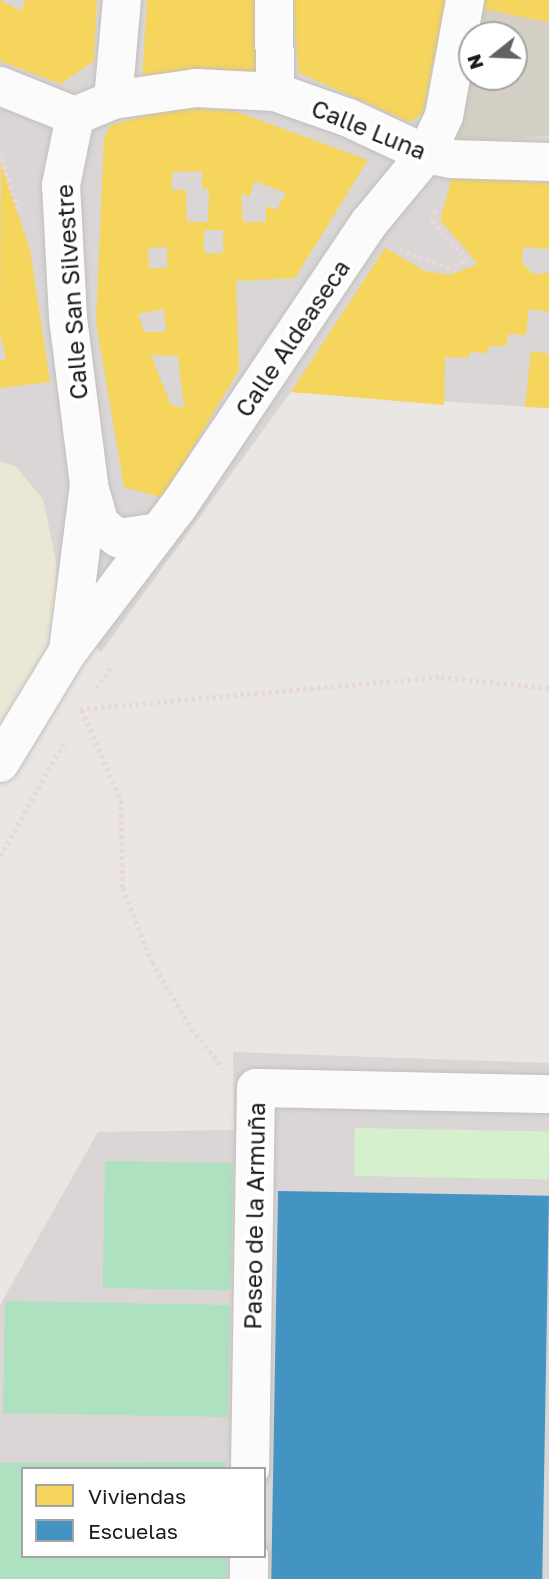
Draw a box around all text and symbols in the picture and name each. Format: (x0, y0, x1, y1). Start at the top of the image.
north arrow (458, 21, 528, 91)
text: N (461, 52, 488, 72)
street label: Calle Luna (308, 93, 430, 165)
street label: Calle San Silvestre (49, 183, 93, 401)
street label: Calle Aldeaseca (229, 254, 355, 422)
street label: Paseo de la Armuña (238, 1102, 270, 1330)
legend (21, 1467, 266, 1558)
text: Viviendas (88, 1483, 186, 1509)
text: Escuelas (88, 1518, 178, 1544)

